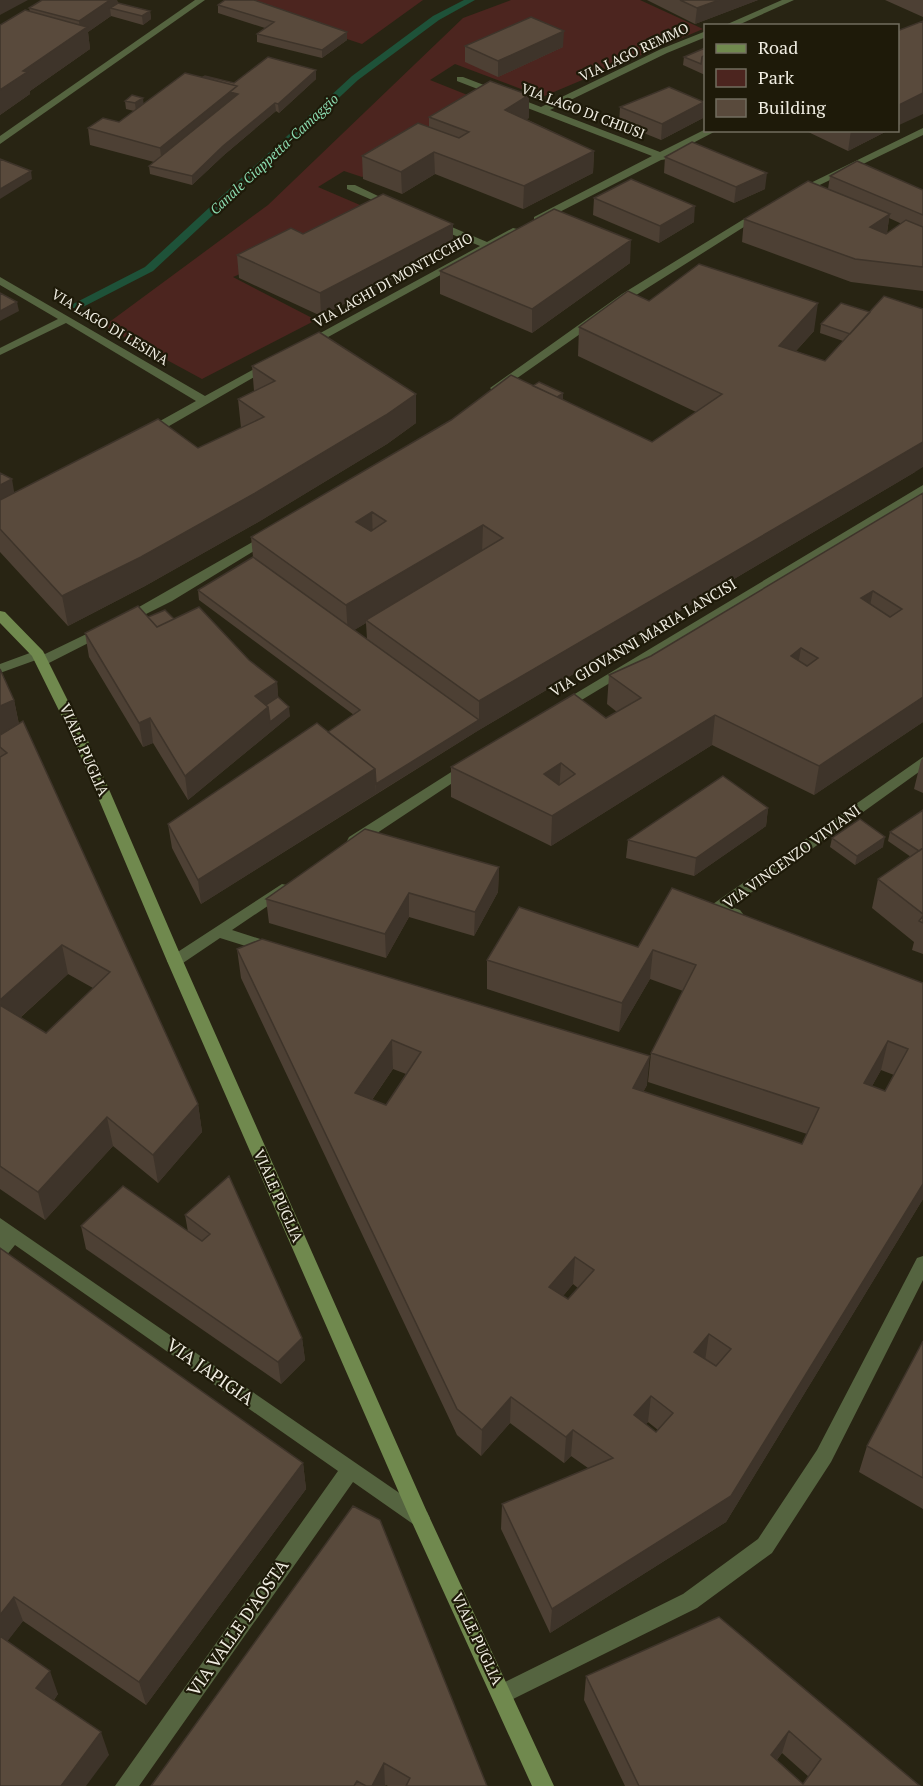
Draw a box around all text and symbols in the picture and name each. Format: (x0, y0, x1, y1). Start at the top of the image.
street label: VIA LAGO REMMO (576, 18, 692, 85)
legend (704, 24, 899, 132)
text: Road (758, 35, 798, 59)
text: Park (758, 65, 795, 89)
street label: VIA LAGO DI CHIUSI (518, 78, 648, 143)
water label: Canale Ciappetta-Camaggio (205, 89, 342, 218)
text: Building (758, 95, 826, 119)
street label: VIA LAGHI DI MONTICCHIO (310, 228, 476, 331)
street label: VIA LAGO DI LESINA (48, 284, 173, 369)
street label: VIA GIOVANNI MARIA LANCISI (545, 573, 740, 701)
street label: VIALE PUGLIA (56, 700, 115, 800)
street label: VIA VINCENZO VIVIANI (719, 800, 864, 913)
street label: VIALE PUGLIA (250, 1146, 309, 1246)
street label: VIA JAPIGIA (162, 1332, 260, 1411)
street label: VIA VALLE D'AOSTA (181, 1554, 294, 1701)
street label: VIALE PUGLIA (448, 1589, 508, 1689)

